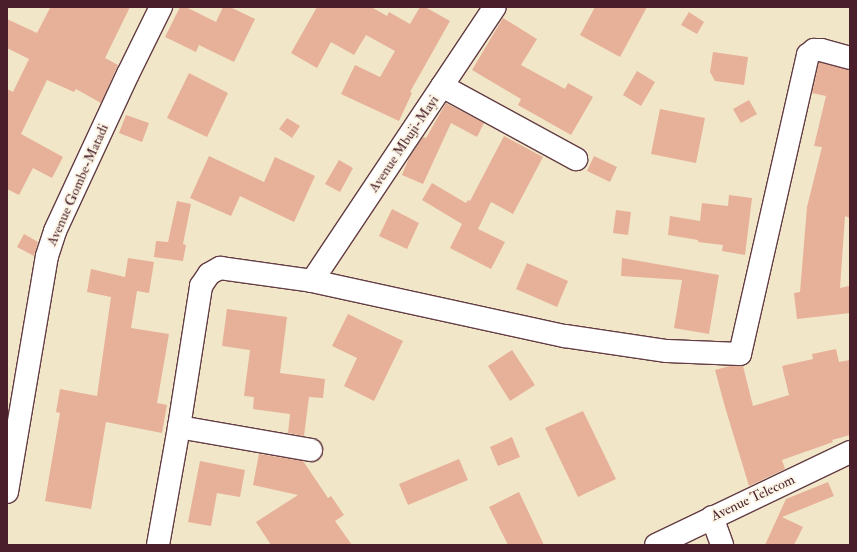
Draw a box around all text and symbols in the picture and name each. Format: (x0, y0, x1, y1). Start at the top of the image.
street label: Avenue Mbuji-Mayi (365, 92, 443, 196)
street label: Avenue Gombe-Matadi (44, 121, 112, 249)
street label: Avenue Telecom (708, 471, 798, 525)

